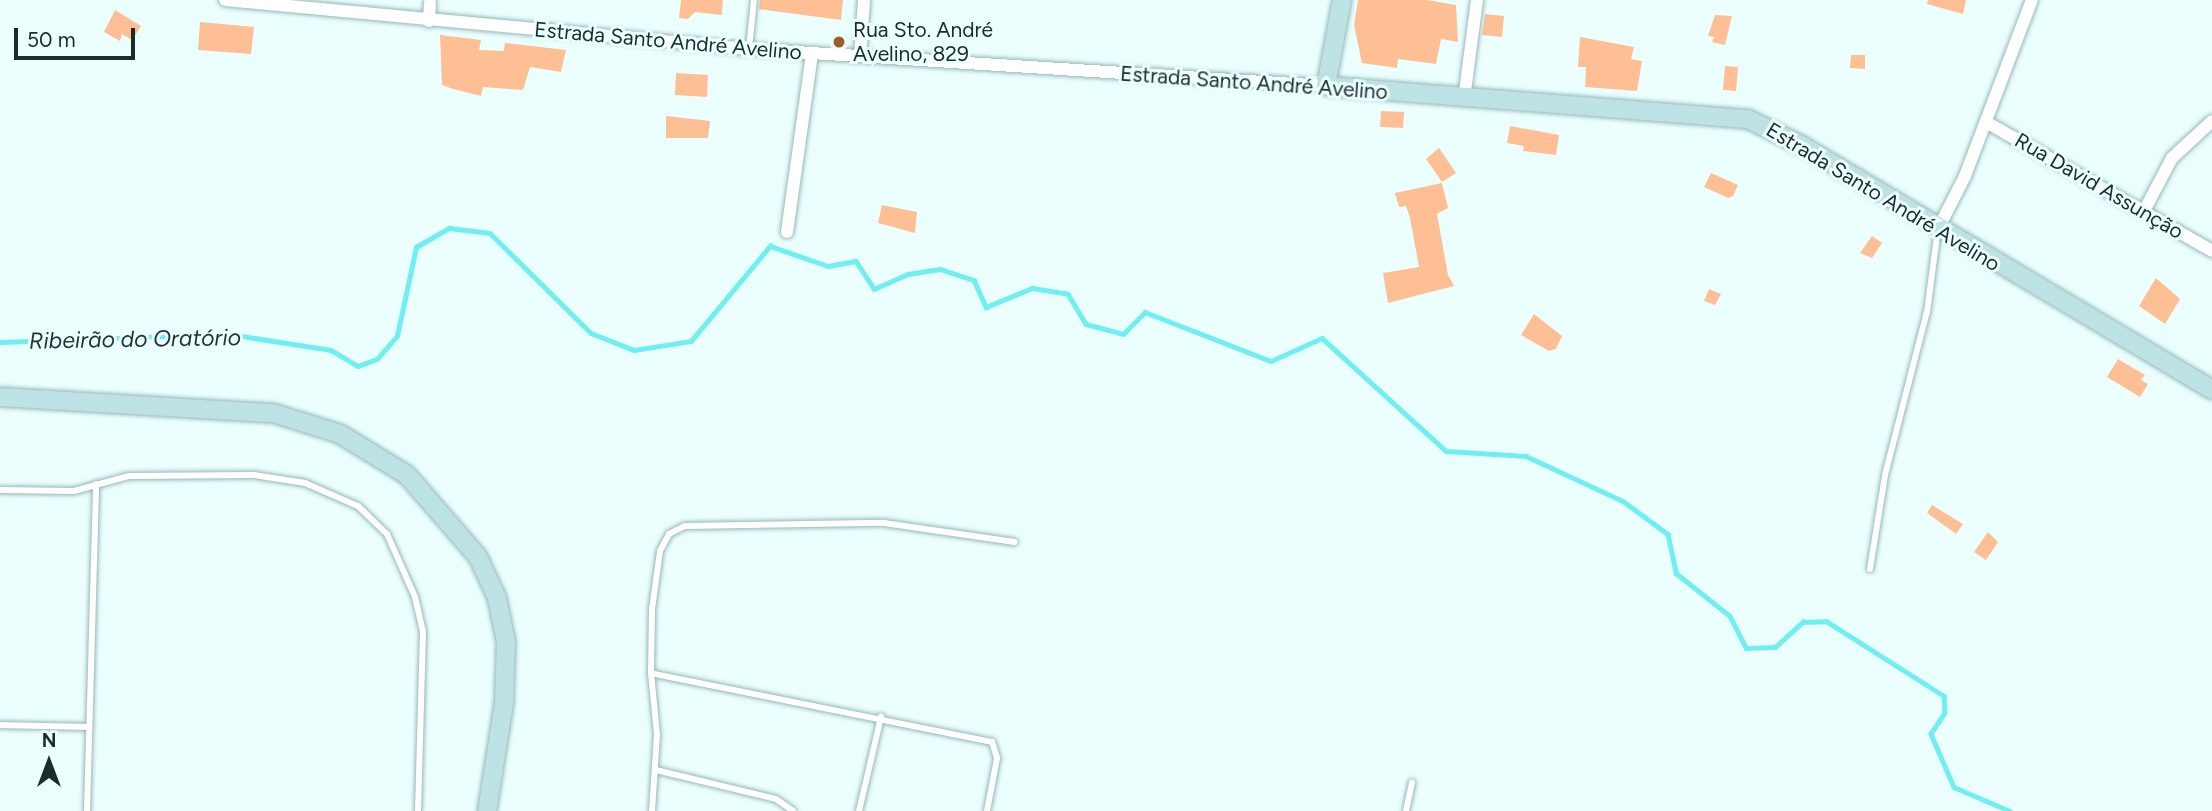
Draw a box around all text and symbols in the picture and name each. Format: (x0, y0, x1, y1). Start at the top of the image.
scale bar (18, 14, 138, 58)
street label: Estrada Santo André Avelino (533, 17, 803, 65)
place label: Rua Sto. André Avelino, 829 (853, 17, 993, 67)
text: 50 m (27, 27, 76, 52)
marker: Rua Sto. André Avelino, 829 (831, 34, 847, 50)
street label: Estrada Santo André Avelino (1119, 61, 1389, 105)
street label: Estrada Santo André Avelino (1762, 117, 2004, 277)
street label: Rua David Assunção (2010, 127, 2188, 245)
water label: Ribeirão do Oratório (29, 323, 241, 355)
north arrow (14, 727, 84, 797)
text: N (42, 729, 56, 752)

